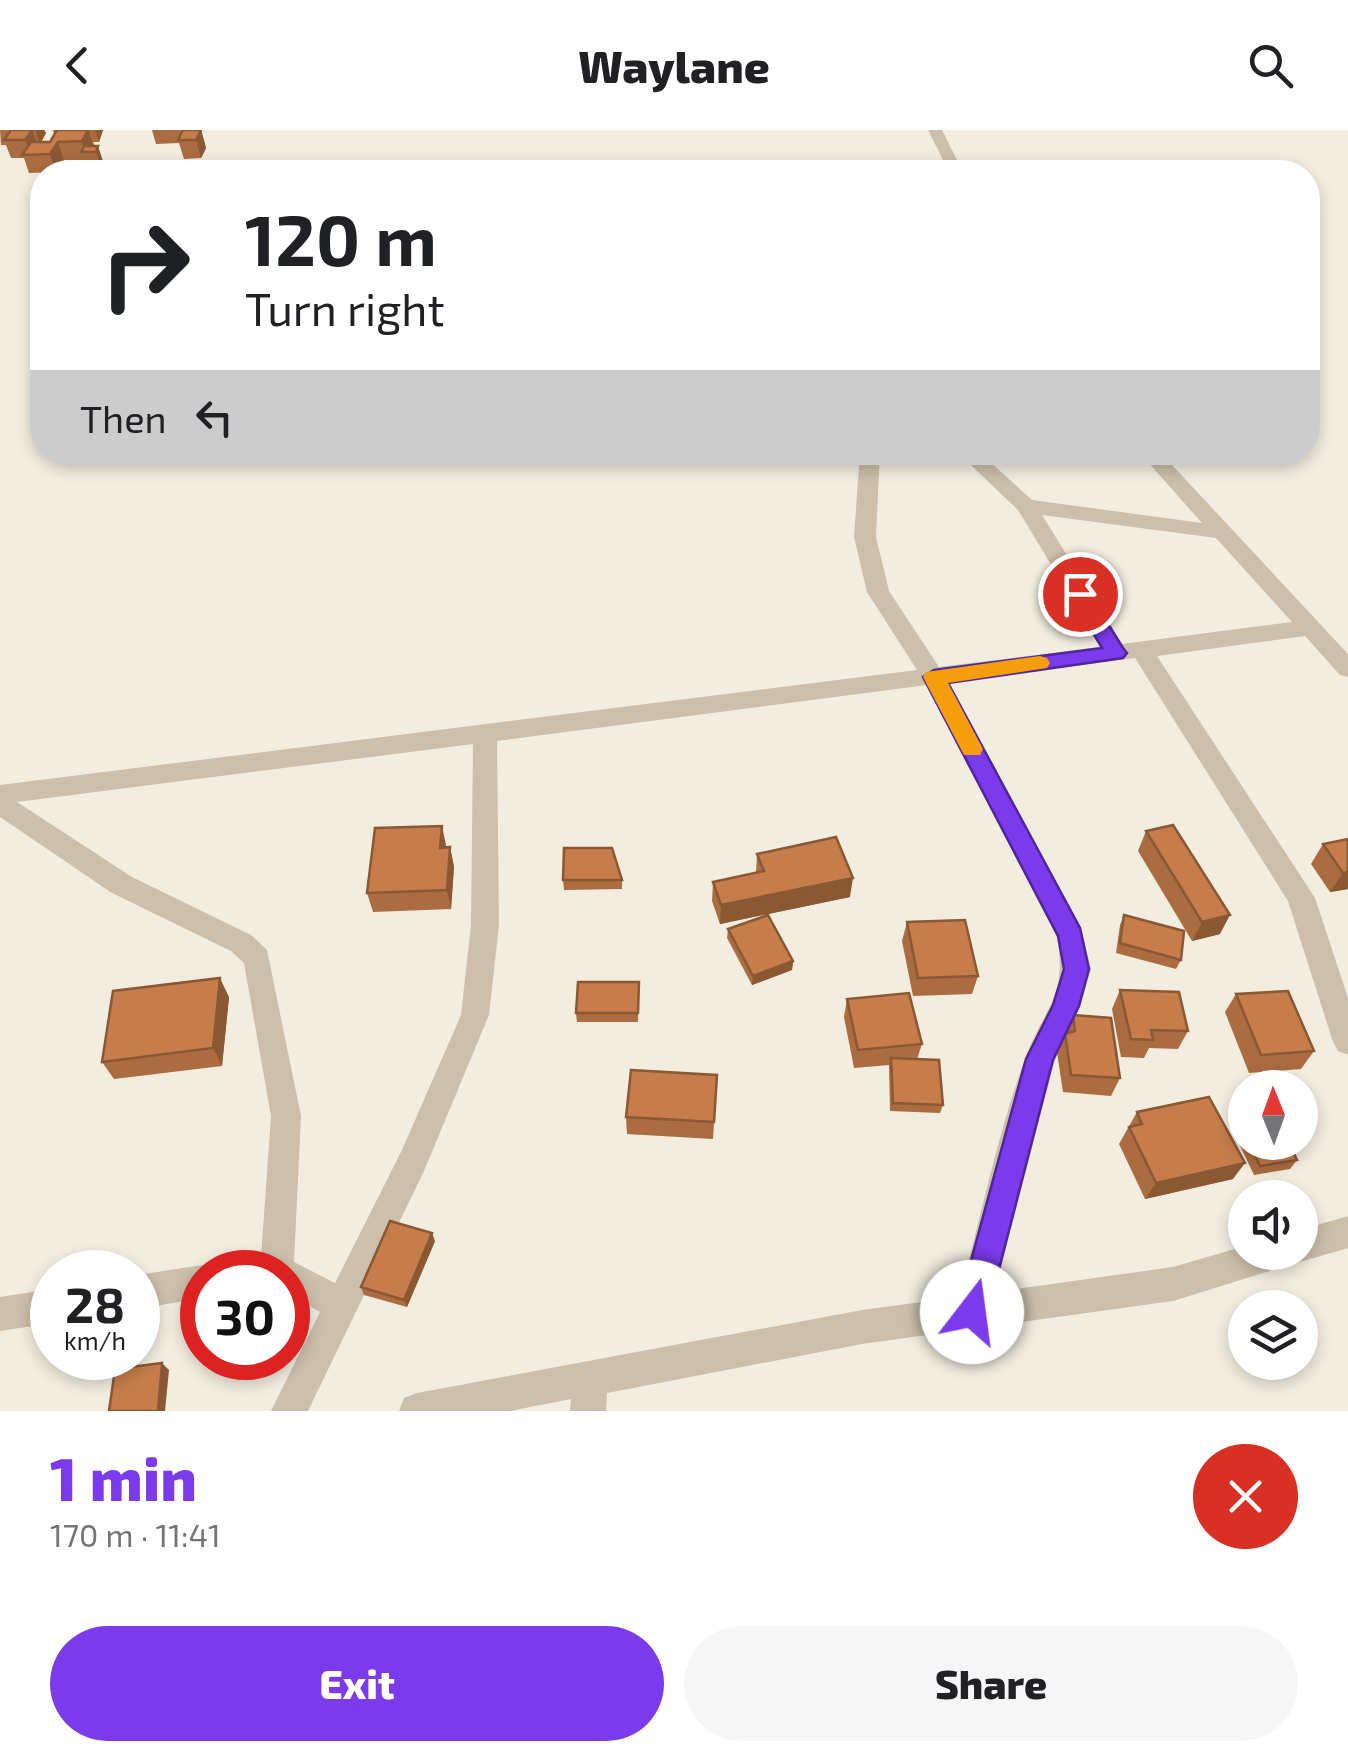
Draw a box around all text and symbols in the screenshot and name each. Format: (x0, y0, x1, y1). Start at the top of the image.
icon: back (50, 38, 105, 93)
text: Waylane (578, 38, 770, 92)
icon: search (1243, 38, 1298, 93)
text: 120 m (245, 196, 437, 280)
icon: right (80, 200, 210, 330)
text: Turn right (245, 281, 445, 335)
icon: left (187, 390, 242, 445)
text: Then (80, 395, 167, 441)
pin (1038, 552, 1123, 637)
icon: arrive (1053, 567, 1108, 622)
north arrow (1228, 1070, 1318, 1160)
map controls (1228, 1070, 1318, 1380)
button: sound (1228, 1180, 1318, 1270)
speed limit sign: 30 (180, 1250, 310, 1380)
position arrow (920, 1260, 1024, 1364)
text: 28 (65, 1273, 125, 1333)
button: layers (1228, 1290, 1318, 1380)
text: km/h (64, 1325, 126, 1355)
text: 1 min (50, 1441, 197, 1513)
button: close (1193, 1444, 1298, 1549)
text: 170 m · 11:41 (50, 1515, 221, 1553)
button: Exit (50, 1626, 664, 1741)
button: Share (684, 1626, 1298, 1741)

